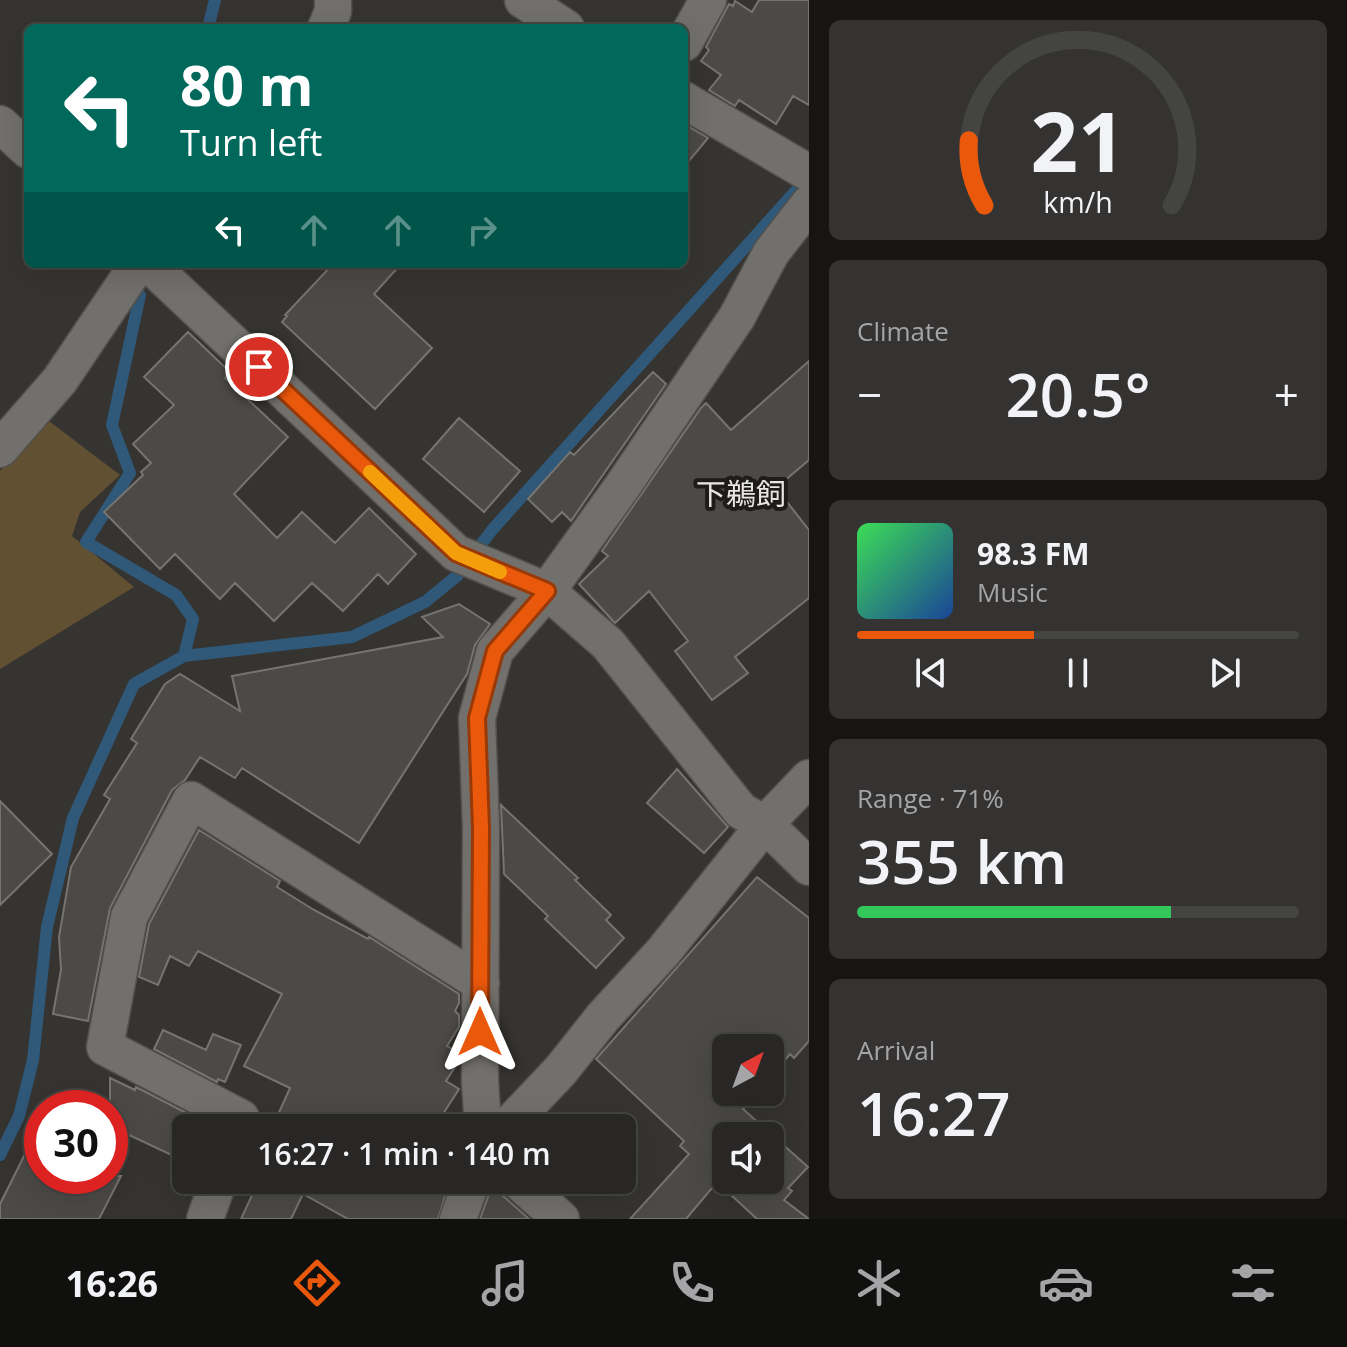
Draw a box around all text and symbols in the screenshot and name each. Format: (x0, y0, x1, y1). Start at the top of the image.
text: 80 m (180, 46, 314, 122)
icon: left (48, 56, 152, 160)
text: 21 (1030, 82, 1126, 195)
text: Turn left (180, 118, 322, 167)
text: km/h (1043, 182, 1113, 221)
icon: left (208, 208, 252, 252)
icon: ahead (292, 208, 336, 252)
icon: ahead (376, 208, 420, 252)
icon: right (460, 208, 504, 252)
text: Climate (857, 313, 949, 349)
pin (225, 333, 293, 401)
icon: arrive (237, 345, 281, 389)
text: 20.5° (1005, 353, 1151, 435)
text: − (857, 364, 882, 424)
text: + (1274, 364, 1299, 424)
district label: 下鵜飼 (696, 473, 786, 514)
text: 98.3 FM (977, 533, 1090, 574)
text: Music (977, 574, 1048, 610)
icon: previous (909, 651, 953, 695)
icon: pause (1056, 651, 1100, 695)
icon: next (1203, 651, 1247, 695)
text: Range · 71% (857, 780, 1004, 816)
text: 355 km (857, 820, 1067, 902)
position arrow (438, 990, 522, 1074)
text: Arrival (857, 1032, 935, 1068)
north arrow (712, 1034, 784, 1106)
map controls (712, 1034, 784, 1194)
text: 16:27 (857, 1072, 1011, 1154)
speed limit sign: 30 (24, 1090, 128, 1194)
button: sound (712, 1122, 784, 1194)
text: 16:27 · 1 min · 140 m (257, 1133, 551, 1174)
icon: directions (289, 1255, 345, 1311)
icon: music (477, 1255, 533, 1311)
icon: phone (664, 1255, 720, 1311)
icon: climate (851, 1255, 907, 1311)
icon: car (1038, 1255, 1094, 1311)
icon: filters (1225, 1255, 1281, 1311)
text: 16:26 (66, 1259, 158, 1308)

